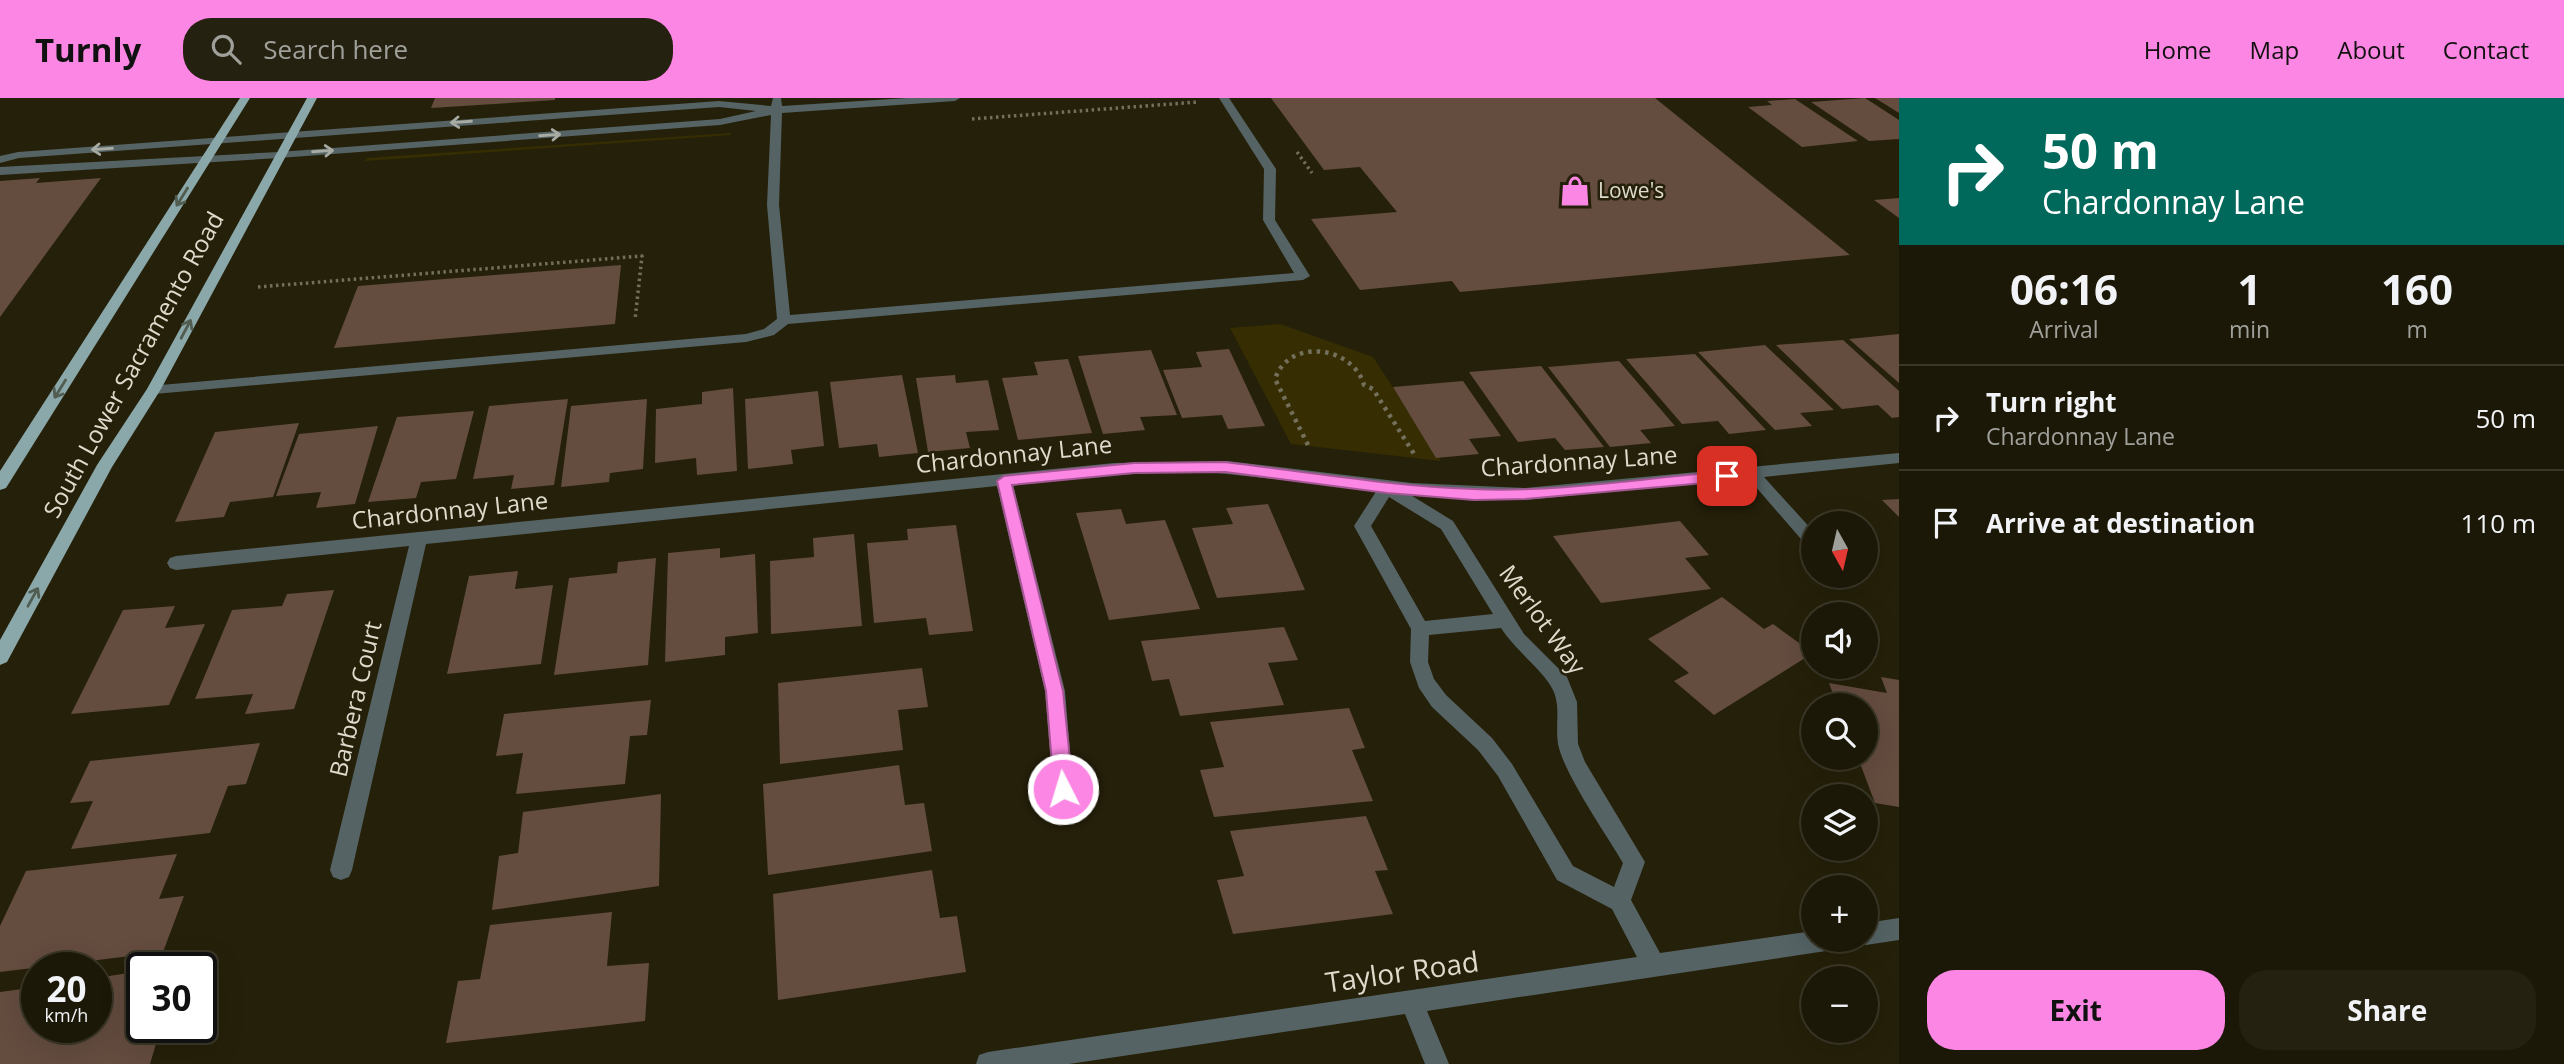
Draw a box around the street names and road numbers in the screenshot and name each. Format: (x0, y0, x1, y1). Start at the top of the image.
street label: South Lower Sacramento Road (35, 205, 231, 523)
street label: Chardonnay Lane (914, 427, 1114, 480)
street label: Chardonnay Lane (1479, 437, 1678, 484)
street label: Chardonnay Lane (350, 483, 550, 536)
street label: Merlot Way (1492, 558, 1595, 681)
street label: Barbera Court (321, 618, 388, 780)
street label: Taylor Road (1323, 941, 1481, 1001)

